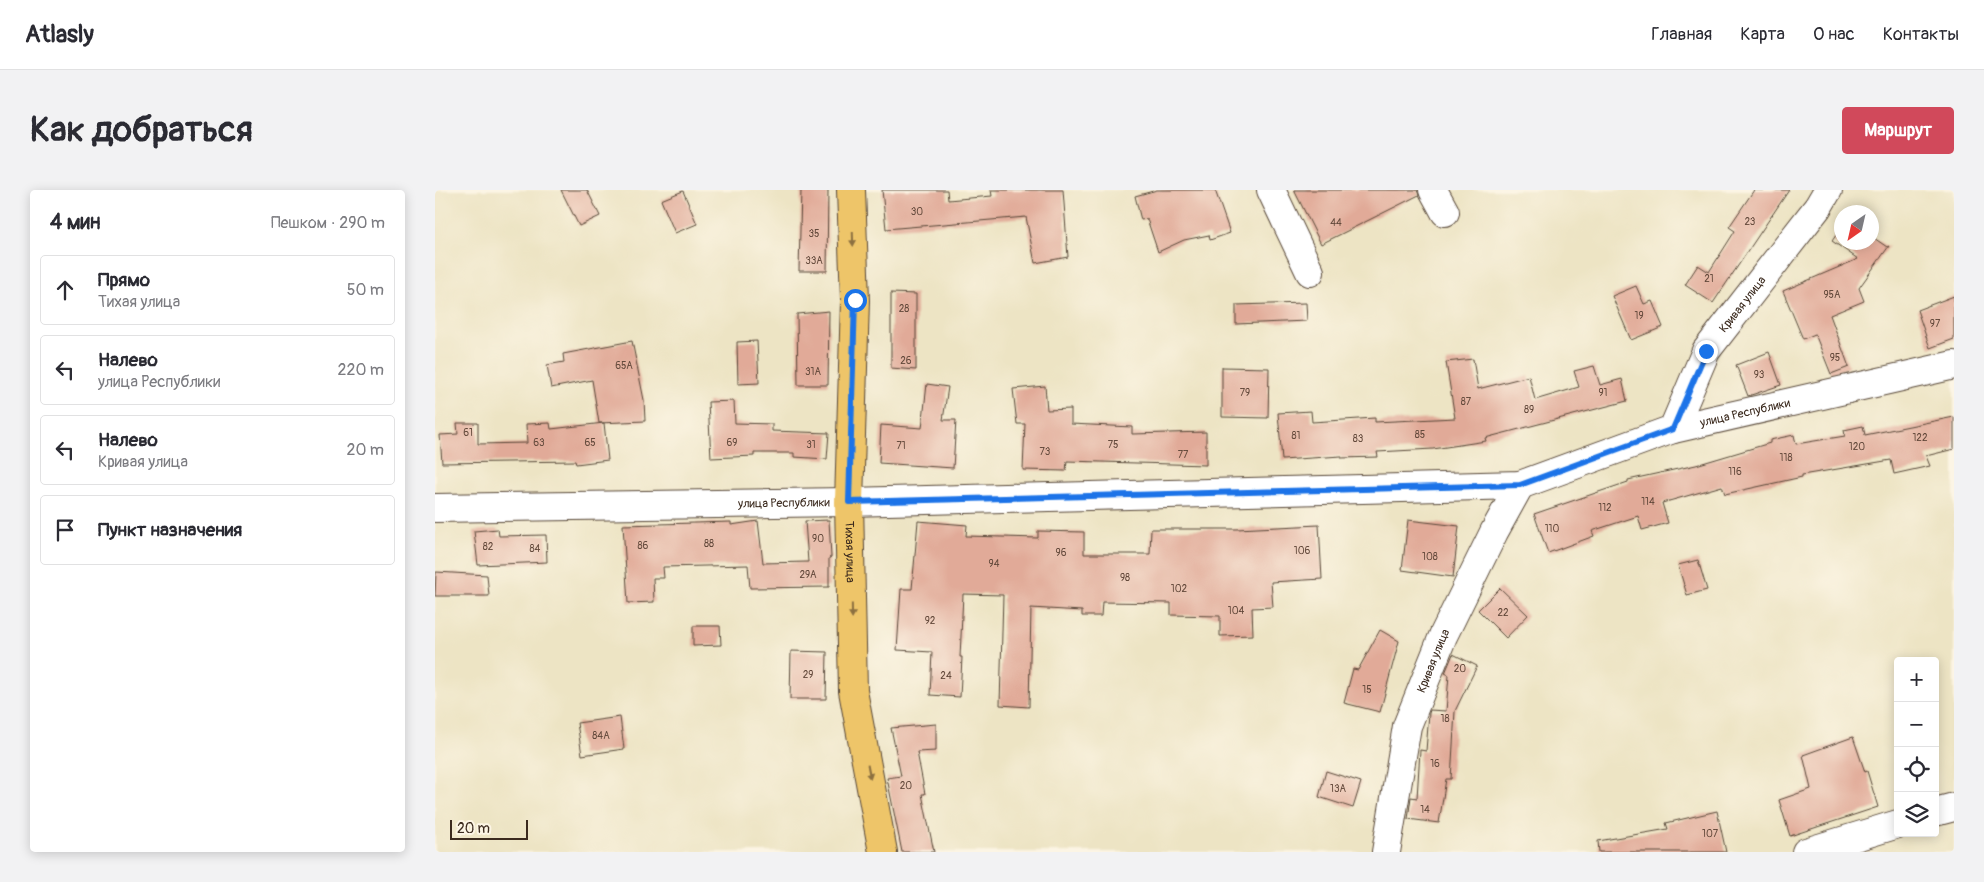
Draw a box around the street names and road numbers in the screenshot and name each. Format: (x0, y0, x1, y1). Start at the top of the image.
street label: Кривая улица (1716, 273, 1769, 335)
street label: улица Республики (1698, 395, 1792, 430)
street label: улица Республики (737, 495, 831, 511)
street label: Тихая улица (842, 521, 858, 583)
street label: Кривая улица (1414, 626, 1453, 695)

